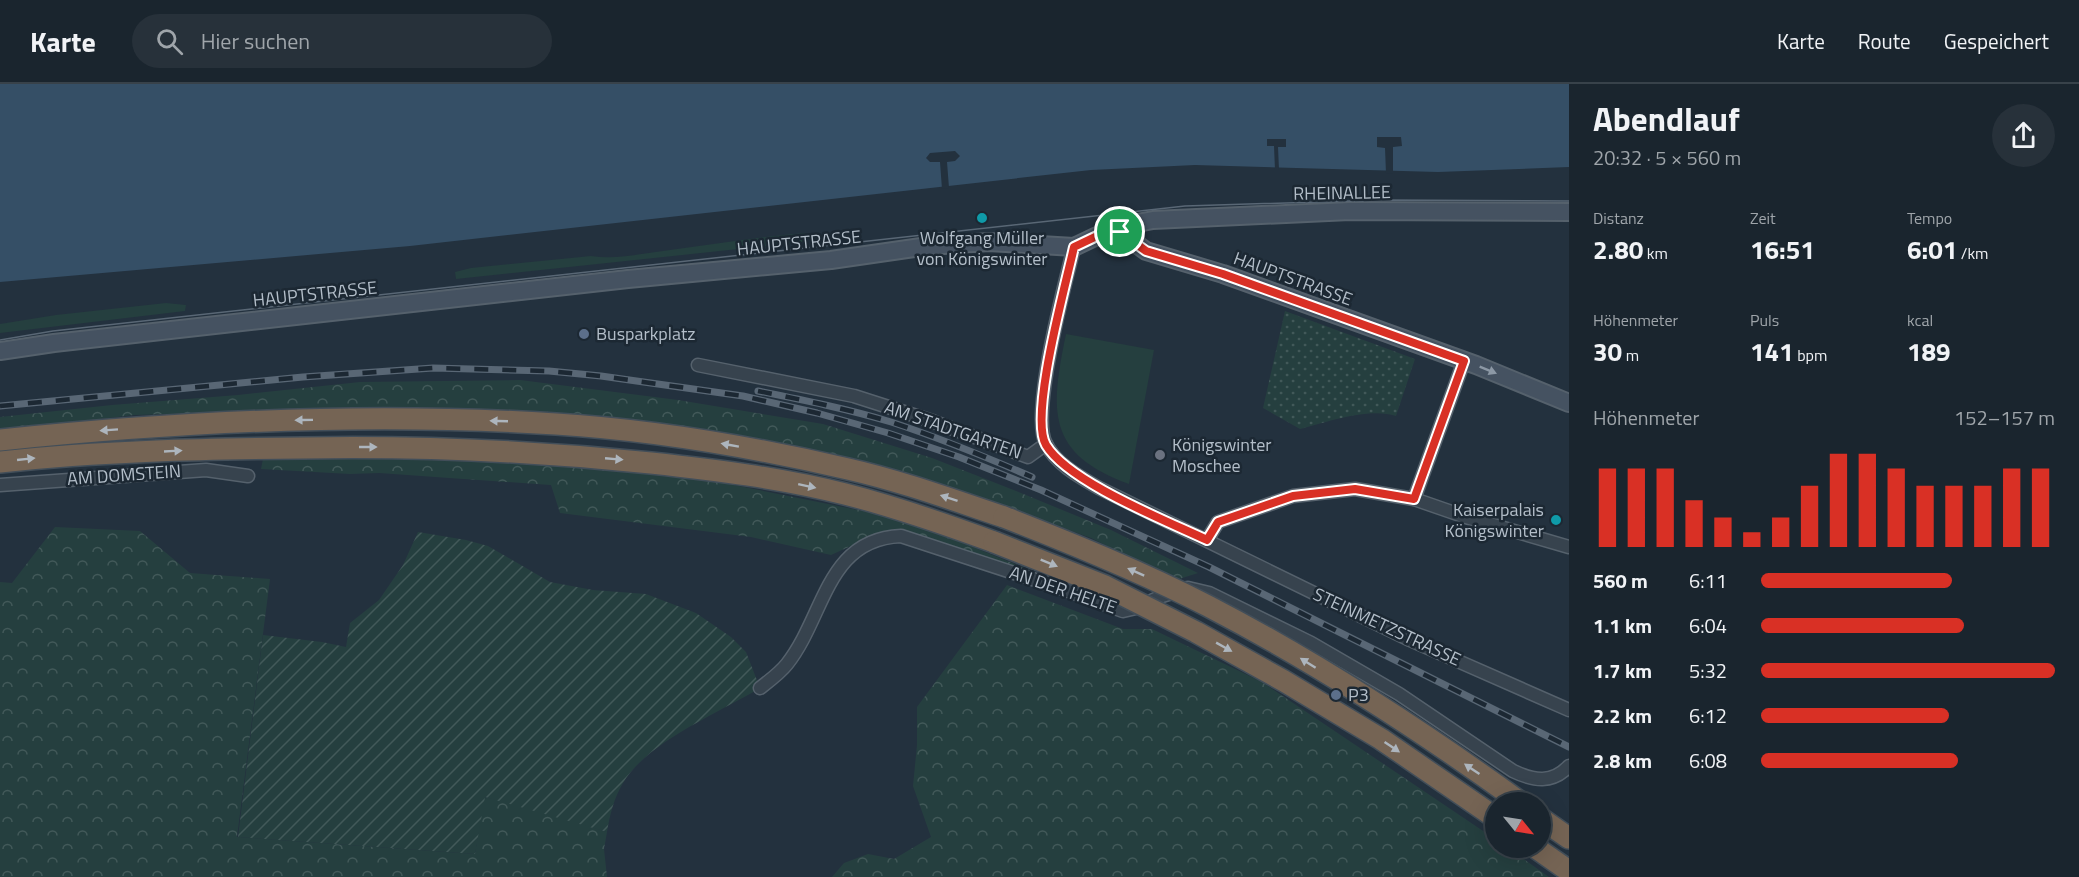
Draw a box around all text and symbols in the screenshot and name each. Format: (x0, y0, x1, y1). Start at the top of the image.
search box (132, 14, 552, 68)
text: Karte (30, 20, 96, 63)
text: Hier suchen (201, 24, 310, 58)
icon: search (153, 25, 186, 58)
text: Karte (1777, 25, 1825, 57)
text: Route (1858, 25, 1911, 57)
text: Gespeichert (1944, 25, 2049, 57)
text: Abendlauf (1593, 94, 1740, 144)
button: share (1992, 104, 2055, 167)
text: 20:32 · 5 × 560 m (1593, 142, 1741, 173)
street label: RHEINALLEE (1293, 178, 1391, 207)
pin (1094, 206, 1145, 257)
text: Distanz (1593, 206, 1644, 230)
text: Zeit (1750, 206, 1776, 230)
text: Tempo (1907, 206, 1952, 230)
marker: Wolfgang Müller von Königswinter (975, 211, 989, 225)
icon: arrive (1103, 215, 1136, 248)
street label: HAUPTSTRASSE (736, 223, 862, 262)
place label: Wolfgang Müller von Königswinter (916, 224, 1048, 272)
text: 2.80 (1593, 230, 1643, 269)
text: 16:51 (1750, 230, 1815, 269)
text: 6:01 (1907, 230, 1957, 269)
text: km (1643, 241, 1668, 265)
text: /km (1957, 241, 1989, 265)
street label: HAUPTSTRASSE (1230, 245, 1356, 313)
street label: HAUPTSTRASSE (252, 274, 378, 313)
text: Höhenmeter (1593, 308, 1678, 332)
text: Puls (1750, 308, 1779, 332)
text: kcal (1907, 308, 1933, 332)
place label: Busparkplatz (596, 320, 696, 347)
marker: Busparkplatz (577, 327, 591, 341)
text: 30 (1593, 332, 1622, 371)
text: 141 (1750, 332, 1794, 371)
text: 189 (1907, 332, 1951, 371)
text: m (1622, 343, 1639, 367)
text: bpm (1794, 343, 1827, 367)
one-way arrow (1479, 366, 1497, 375)
street label: AM STADTGARTEN (881, 393, 1025, 466)
text: Höhenmeter (1593, 402, 1699, 433)
text: 152–157 m (1954, 402, 2055, 433)
one-way arrow (295, 415, 314, 425)
one-way arrow (490, 417, 509, 426)
one-way arrow (100, 425, 119, 435)
place label: Königswinter Moschee (1172, 431, 1272, 479)
one-way arrow (721, 440, 740, 449)
one-way arrow (359, 442, 378, 452)
one-way arrow (164, 447, 183, 456)
marker: Königswinter Moschee (1153, 448, 1167, 462)
one-way arrow (16, 454, 35, 464)
one-way arrow (604, 454, 623, 464)
street label: AM DOMSTEIN (66, 457, 182, 492)
one-way arrow (797, 482, 816, 491)
one-way arrow (940, 493, 958, 503)
place label: Kaiserpalais Königswinter (1444, 496, 1544, 544)
marker: Kaiserpalais Königswinter (1549, 513, 1563, 527)
one-way arrow (1040, 558, 1058, 568)
street label: AN DER HELTE (1006, 559, 1121, 621)
text: 560 m (1593, 565, 1648, 596)
text: 6:11 (1689, 565, 1727, 596)
one-way arrow (1127, 566, 1145, 576)
street label: STEINMETZSTRASSE (1309, 580, 1466, 673)
text: 1.1 km (1593, 610, 1652, 641)
text: 6:04 (1689, 610, 1727, 641)
one-way arrow (1216, 642, 1233, 652)
text: 1.7 km (1593, 655, 1652, 686)
text: 5:32 (1689, 655, 1727, 686)
one-way arrow (1300, 657, 1317, 668)
place label: P3 (1348, 681, 1369, 708)
marker: P3 (1329, 688, 1343, 702)
text: 2.2 km (1593, 700, 1652, 731)
text: 6:12 (1689, 700, 1727, 731)
one-way arrow (1383, 741, 1399, 753)
text: 2.8 km (1593, 745, 1652, 776)
text: 6:08 (1689, 745, 1727, 776)
one-way arrow (1464, 764, 1480, 775)
north arrow (1485, 792, 1551, 858)
map controls (1485, 792, 1551, 858)

